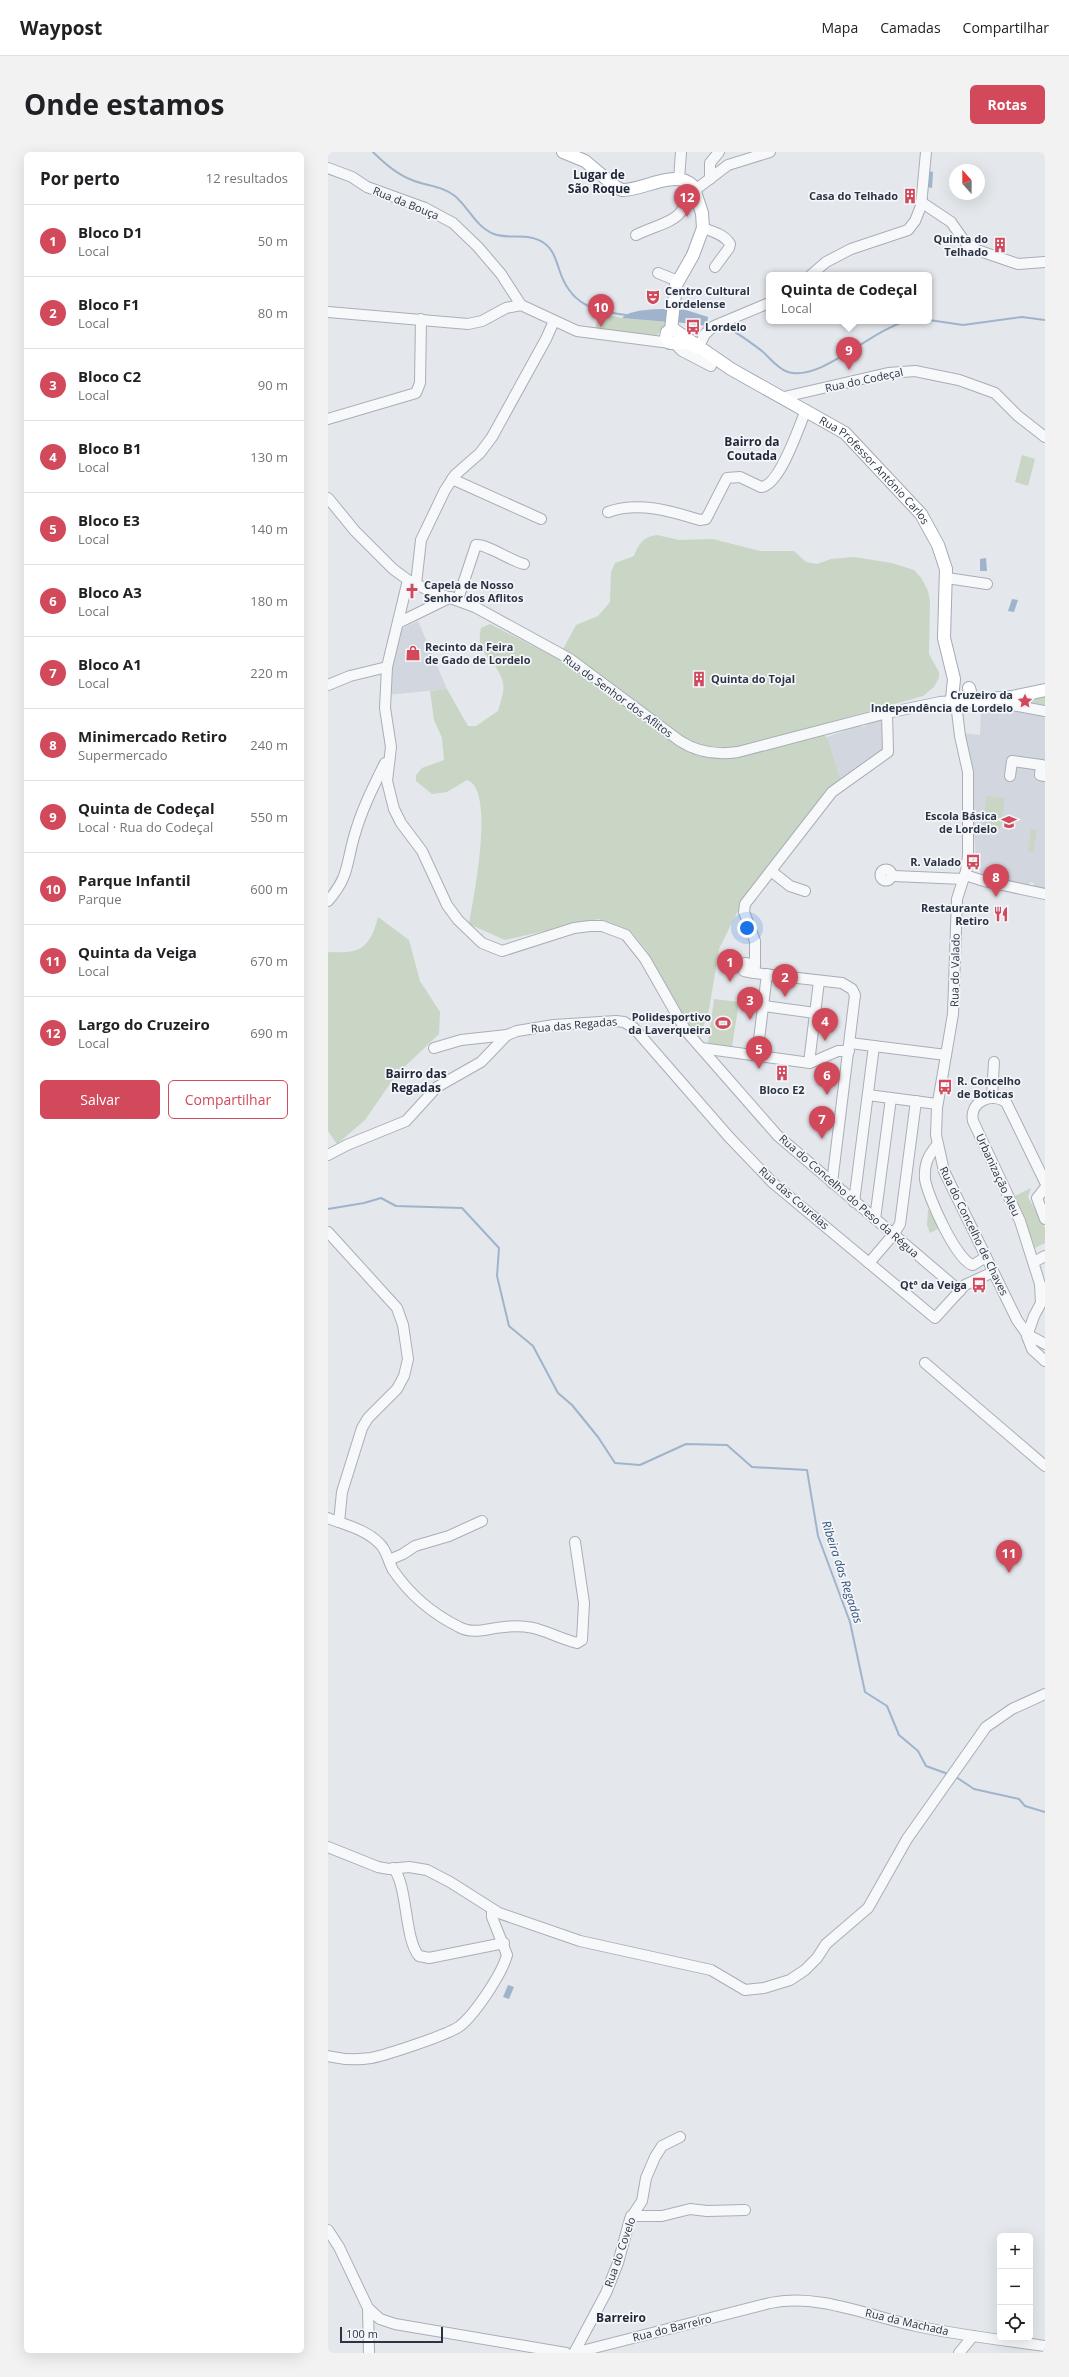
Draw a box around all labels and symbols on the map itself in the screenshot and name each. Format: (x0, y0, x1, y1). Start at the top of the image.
north arrow (949, 164, 985, 200)
district label: Lugar de São Roque (568, 166, 630, 197)
street label: Rua da Bouça (371, 182, 441, 223)
pin: 12 (674, 184, 700, 217)
building icon: Casa do Telhado (901, 187, 919, 205)
place label: Casa do Telhado (809, 188, 898, 203)
place label: Quinta do Telhado (933, 231, 988, 259)
building icon: Quinta do Telhado (991, 236, 1009, 254)
place label: Centro Cultural Lordelense (665, 283, 750, 311)
theatre icon: Centro Cultural Lordelense (644, 288, 662, 306)
pin: 10 (588, 294, 614, 327)
bus stop icon: Lordelo (684, 318, 702, 336)
place label: Lordelo (705, 319, 747, 334)
pin: 9 (836, 337, 862, 370)
street label: Rua do Codeçal (824, 364, 904, 395)
street label: Rua Professor António Carlos (817, 412, 933, 527)
district label: Bairro da Coutada (724, 433, 780, 464)
place label: Capela de Nosso Senhor dos Aflitos (424, 577, 524, 605)
church icon: Capela de Nosso Senhor dos Aflitos (403, 582, 421, 600)
place label: Recinto da Feira de Gado de Lordelo (425, 639, 531, 667)
shop icon: Recinto da Feira de Gado de Lordelo (404, 644, 422, 662)
street label: Rua do Senhor dos Aflitos (561, 651, 676, 740)
building icon: Quinta do Tojal (690, 670, 708, 688)
place label: Quinta do Tojal (711, 671, 795, 686)
place label: Cruzeiro da Independência de Lordelo (871, 687, 1013, 715)
place icon: Cruzeiro da Independência de Lordelo (1016, 692, 1034, 710)
place label: Escola Básica de Lordelo (925, 808, 997, 836)
school or university icon: Escola Básica de Lordelo (1000, 813, 1018, 831)
bus stop icon: R. Valado (964, 853, 982, 871)
place label: R. Valado (910, 854, 961, 869)
pin: 8 (983, 864, 1009, 897)
place label: Restaurante Retiro (921, 900, 989, 928)
restaurant icon: Restaurante Retiro (992, 905, 1010, 923)
your location (737, 918, 757, 938)
street label: Rua do Valado (946, 933, 963, 1007)
pin: 1 (717, 949, 743, 982)
pin: 2 (772, 964, 798, 997)
pin: 3 (737, 987, 763, 1020)
pin: 4 (812, 1008, 838, 1041)
place label: Polidesportivo da Laverqueira (628, 1009, 711, 1037)
street label: Rua das Regadas (530, 1013, 618, 1036)
sports icon: Polidesportivo da Laverqueira (714, 1014, 732, 1032)
pin: 5 (746, 1036, 772, 1069)
pin: 6 (814, 1062, 840, 1095)
building icon: Bloco E2 (773, 1064, 791, 1082)
district label: Bairro das Regadas (385, 1065, 447, 1096)
place label: R. Concelho de Boticas (957, 1073, 1021, 1101)
bus stop icon: R. Concelho de Boticas (936, 1078, 954, 1096)
place label: Bloco E2 (759, 1082, 805, 1097)
pin: 7 (809, 1106, 835, 1139)
street label: Rua do Concelho do Peso da Régua (776, 1131, 922, 1261)
street label: Urbanização Aleu (973, 1131, 1024, 1219)
street label: Rua das Courelas (756, 1163, 833, 1232)
street label: Rua do Concelho de Chaves (937, 1164, 1012, 1298)
bus stop icon: Qtª da Veiga (970, 1276, 988, 1294)
place label: Qtª da Veiga (900, 1277, 967, 1292)
water label: Ribeira das Regadas (818, 1518, 867, 1625)
pin: 11 (996, 1540, 1022, 1573)
street label: Rua do Covelo (600, 2214, 639, 2289)
street label: Rua da Machada (864, 2305, 950, 2338)
district label: Barreiro (596, 2309, 646, 2326)
street label: Rua do Barreiro (631, 2310, 713, 2345)
scale bar (340, 2325, 443, 2344)

